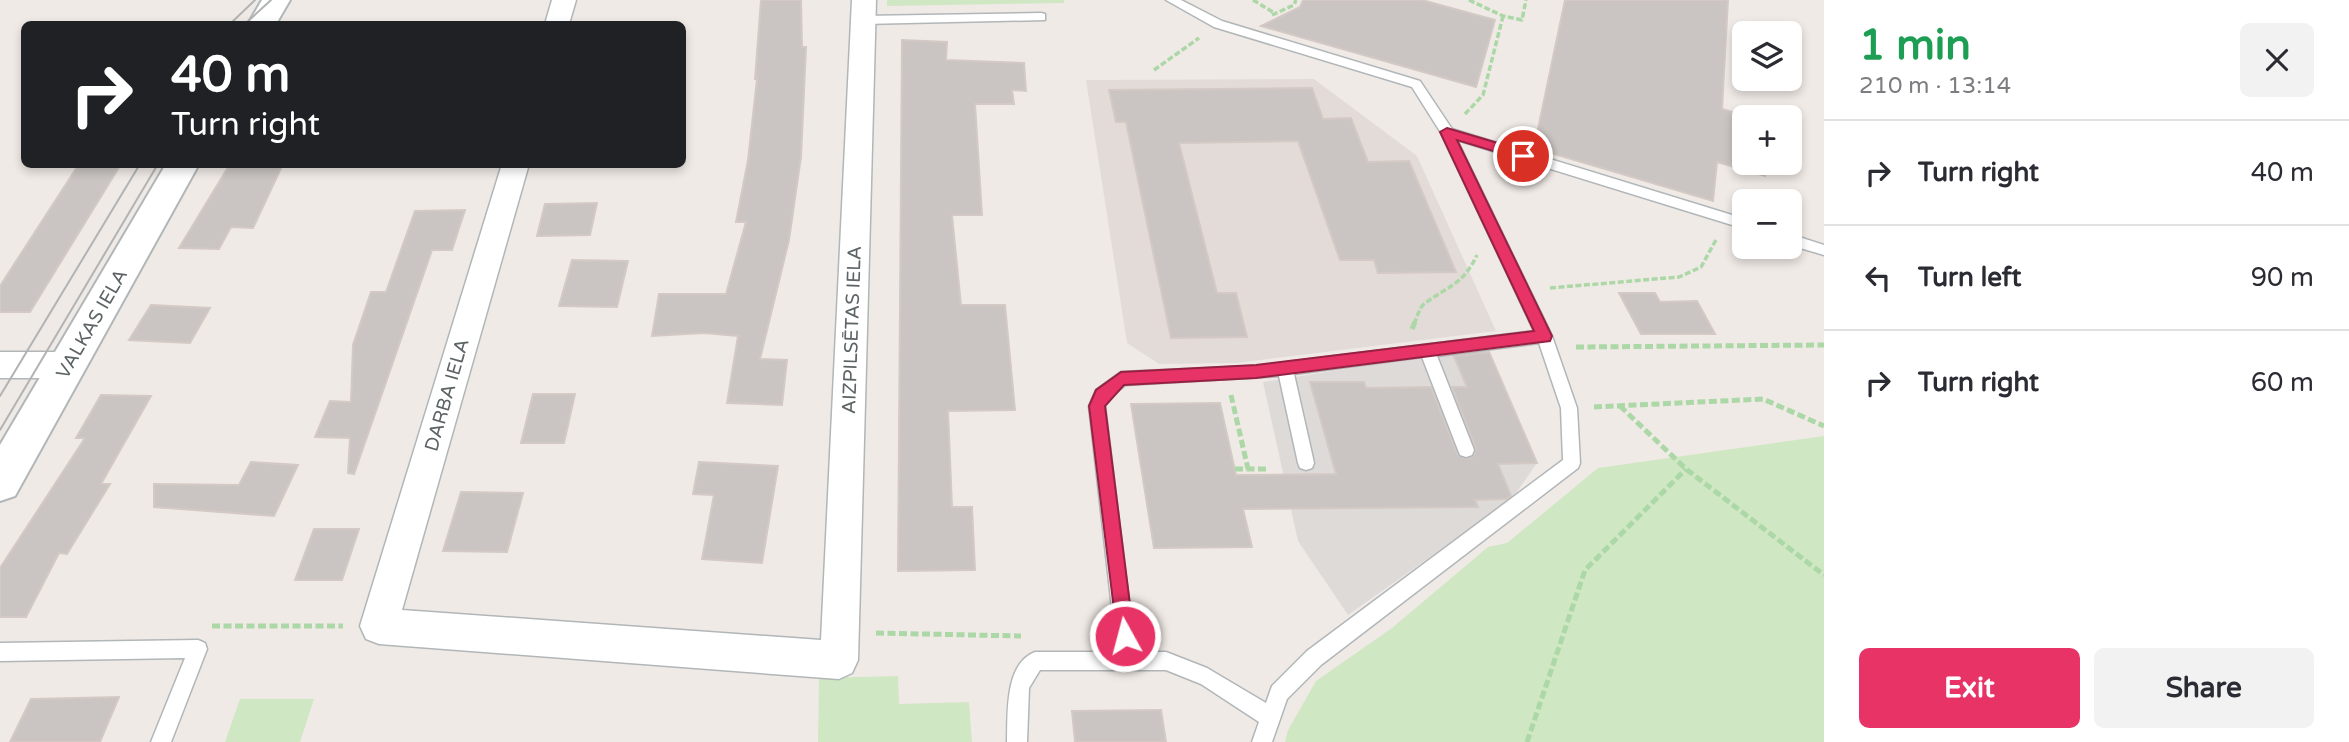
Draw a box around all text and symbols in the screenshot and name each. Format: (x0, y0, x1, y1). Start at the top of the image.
text: 1 min (1859, 20, 1971, 71)
map controls (1732, 21, 1802, 259)
button: layers (1732, 21, 1802, 91)
button: close (2240, 23, 2314, 97)
text: 40 m (171, 46, 290, 105)
icon: right (56, 49, 147, 140)
text: 210 m · 13:14 (1859, 72, 2011, 100)
button: + (1732, 105, 1802, 175)
text: Turn right (171, 106, 320, 144)
pin (1493, 126, 1553, 186)
icon: arrive (1504, 137, 1542, 175)
icon: right (1859, 154, 1897, 192)
text: Turn right (1918, 157, 2039, 188)
text: 40 m (2251, 157, 2314, 188)
button: − (1732, 189, 1802, 259)
street label: AIZPILSĒTAS IELA (838, 246, 866, 414)
icon: left (1859, 259, 1897, 297)
text: Turn left (1918, 262, 2021, 293)
text: 90 m (2251, 262, 2314, 293)
street label: VALKAS IELA (52, 265, 132, 383)
street label: DARBA IELA (420, 336, 474, 454)
icon: right (1859, 364, 1897, 402)
text: Turn right (1918, 367, 2039, 398)
text: 60 m (2251, 367, 2314, 398)
position arrow (1088, 599, 1162, 673)
button: Exit (1859, 648, 2080, 728)
button: Share (2094, 648, 2314, 728)

